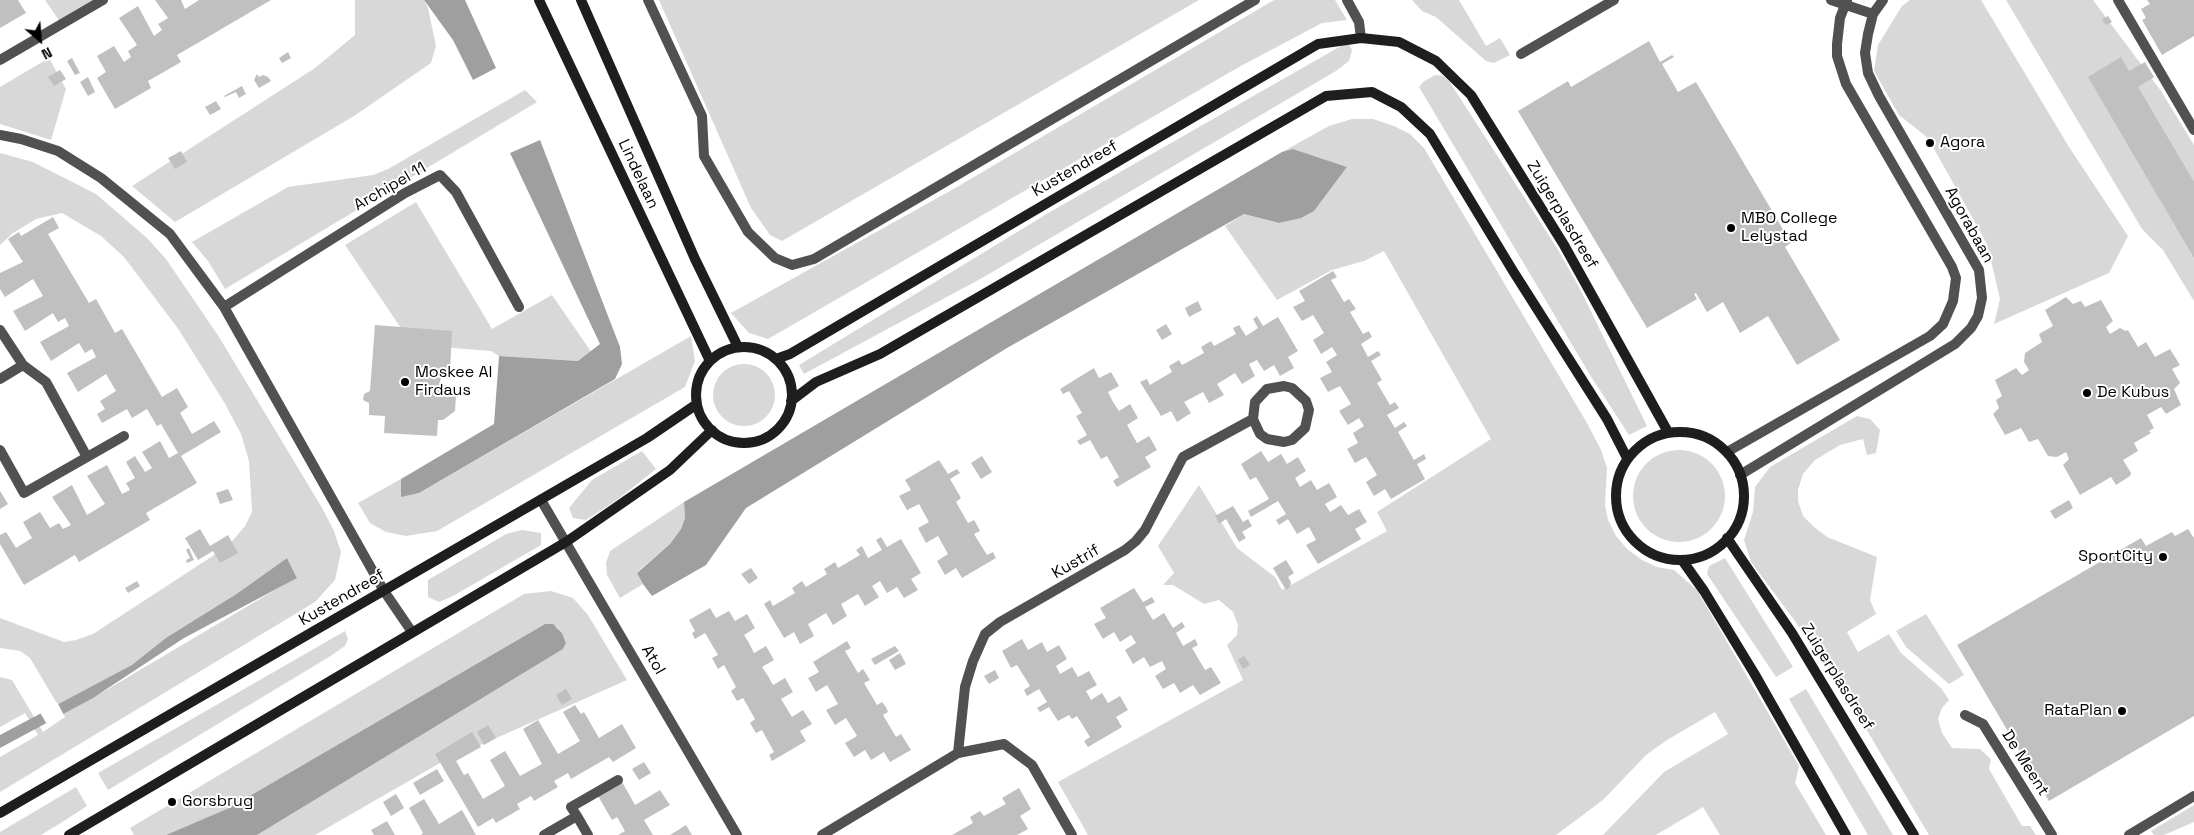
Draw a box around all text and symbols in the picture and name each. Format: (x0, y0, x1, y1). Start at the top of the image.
north arrow (15, 15, 65, 65)
text: N (39, 43, 55, 64)
place label: Agora (1940, 133, 1985, 153)
street label: Lindelaan (614, 136, 662, 212)
street label: Kustendreef (1029, 137, 1121, 201)
marker: Agora (1924, 137, 1936, 149)
street label: Zuigerplasdreef (1522, 158, 1602, 272)
street label: Archipel 11 (350, 159, 430, 215)
street label: Agorabaan (1940, 184, 1998, 266)
place label: MBO College Lelystad (1741, 209, 1837, 247)
marker: MBO College Lelystad (1725, 222, 1737, 234)
place label: Moskee Al Firdaus (415, 363, 492, 401)
marker: Moskee Al Firdaus (399, 376, 411, 388)
place label: De Kubus (2097, 383, 2169, 403)
marker: De Kubus (2081, 387, 2093, 399)
street label: Kustrif (1049, 541, 1103, 583)
place label: SportCity (2078, 547, 2153, 567)
marker: SportCity (2157, 551, 2169, 563)
street label: Kustendreef (296, 566, 388, 630)
street label: Zuigerplasdreef (1796, 620, 1878, 734)
street label: Atol (637, 642, 669, 678)
place label: RataPlan (2044, 701, 2112, 721)
marker: RataPlan (2116, 705, 2128, 717)
street label: De Meent (1997, 727, 2053, 799)
place label: Gorsbrug (182, 792, 253, 812)
marker: Gorsbrug (166, 796, 178, 808)

